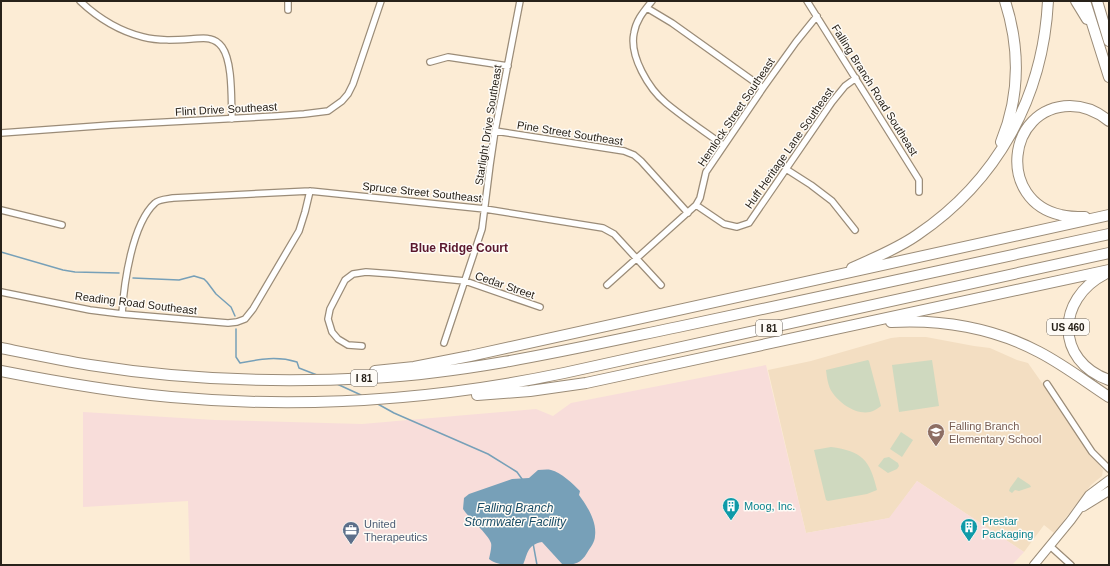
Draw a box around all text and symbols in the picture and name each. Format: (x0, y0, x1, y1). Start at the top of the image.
street label: Falling Branch Road Southeast (830, 22, 920, 158)
street label: Hemlock Street Southeast (695, 56, 777, 168)
street label: Starlight Drive Southeast (473, 64, 503, 186)
street label: Huff Heritage Lane Southeast (743, 85, 835, 211)
street label: Flint Drive Southeast (175, 100, 277, 118)
street label: Pine Street Southeast (516, 119, 624, 147)
street label: Spruce Street Southeast (362, 180, 482, 204)
district label: Blue Ridge Court (410, 241, 508, 255)
street label: Cedar Street (474, 269, 536, 301)
street label: Reading Road Southeast (74, 290, 198, 316)
road number: US 460 (1047, 319, 1089, 335)
road number: I 81 (756, 320, 782, 336)
road number: I 81 (351, 370, 377, 386)
place label: Falling Branch Elementary School (949, 420, 1041, 445)
school or university icon: Falling Branch Elementary School (926, 422, 946, 447)
building icon: Moog, Inc. (721, 496, 741, 521)
place label: Moog, Inc. (744, 500, 795, 512)
water label: Falling Branch Stormwater Facility (464, 501, 567, 529)
place label: Prestar Packaging (982, 515, 1033, 540)
building icon: Prestar Packaging (959, 517, 979, 542)
place label: United Therapeutics (364, 518, 428, 543)
office icon: United Therapeutics (341, 520, 361, 545)

